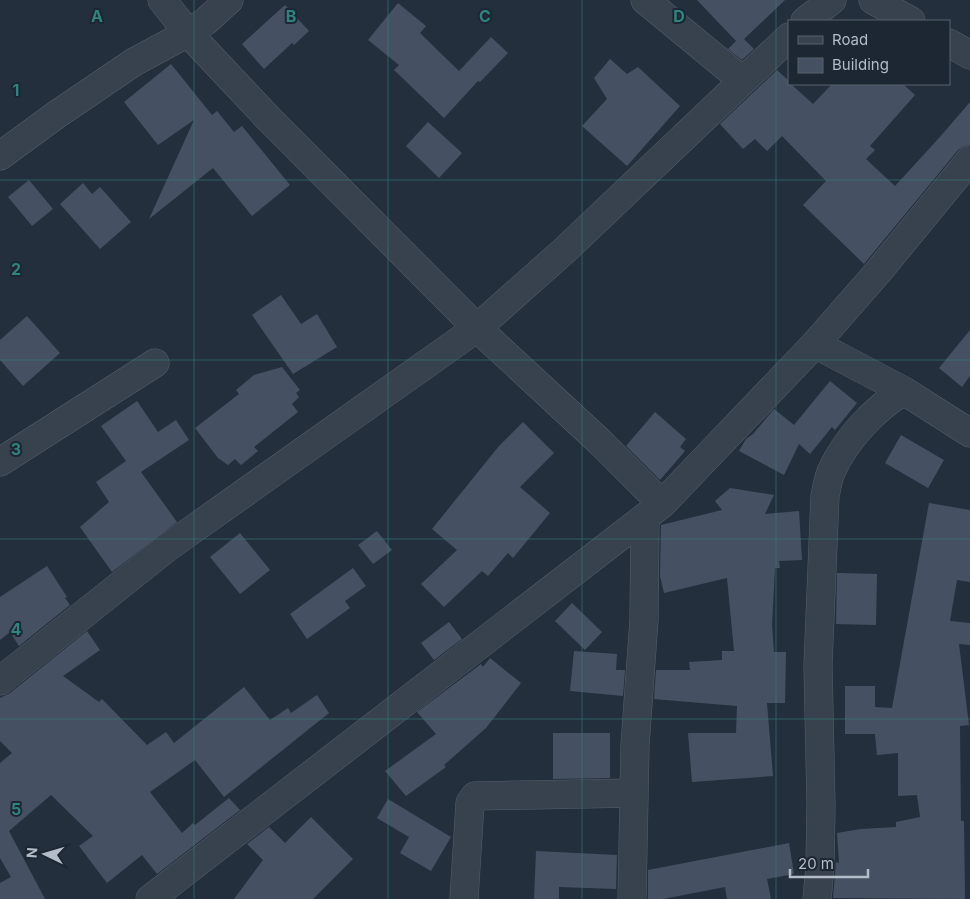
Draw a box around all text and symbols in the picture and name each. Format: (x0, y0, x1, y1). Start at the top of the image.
text: A (91, 6, 103, 26)
text: B (286, 6, 296, 26)
text: C (479, 6, 491, 26)
text: D (673, 6, 685, 26)
legend (788, 20, 950, 85)
text: Road (832, 30, 868, 49)
text: Building (832, 55, 889, 74)
text: 1 (13, 80, 19, 100)
text: 2 (11, 259, 21, 279)
text: 3 (11, 439, 21, 459)
text: 4 (11, 619, 22, 639)
text: 5 (11, 799, 21, 819)
north arrow (20, 829, 70, 879)
scale bar (790, 846, 868, 878)
text: N (23, 847, 40, 859)
text: 20 m (798, 854, 834, 873)

